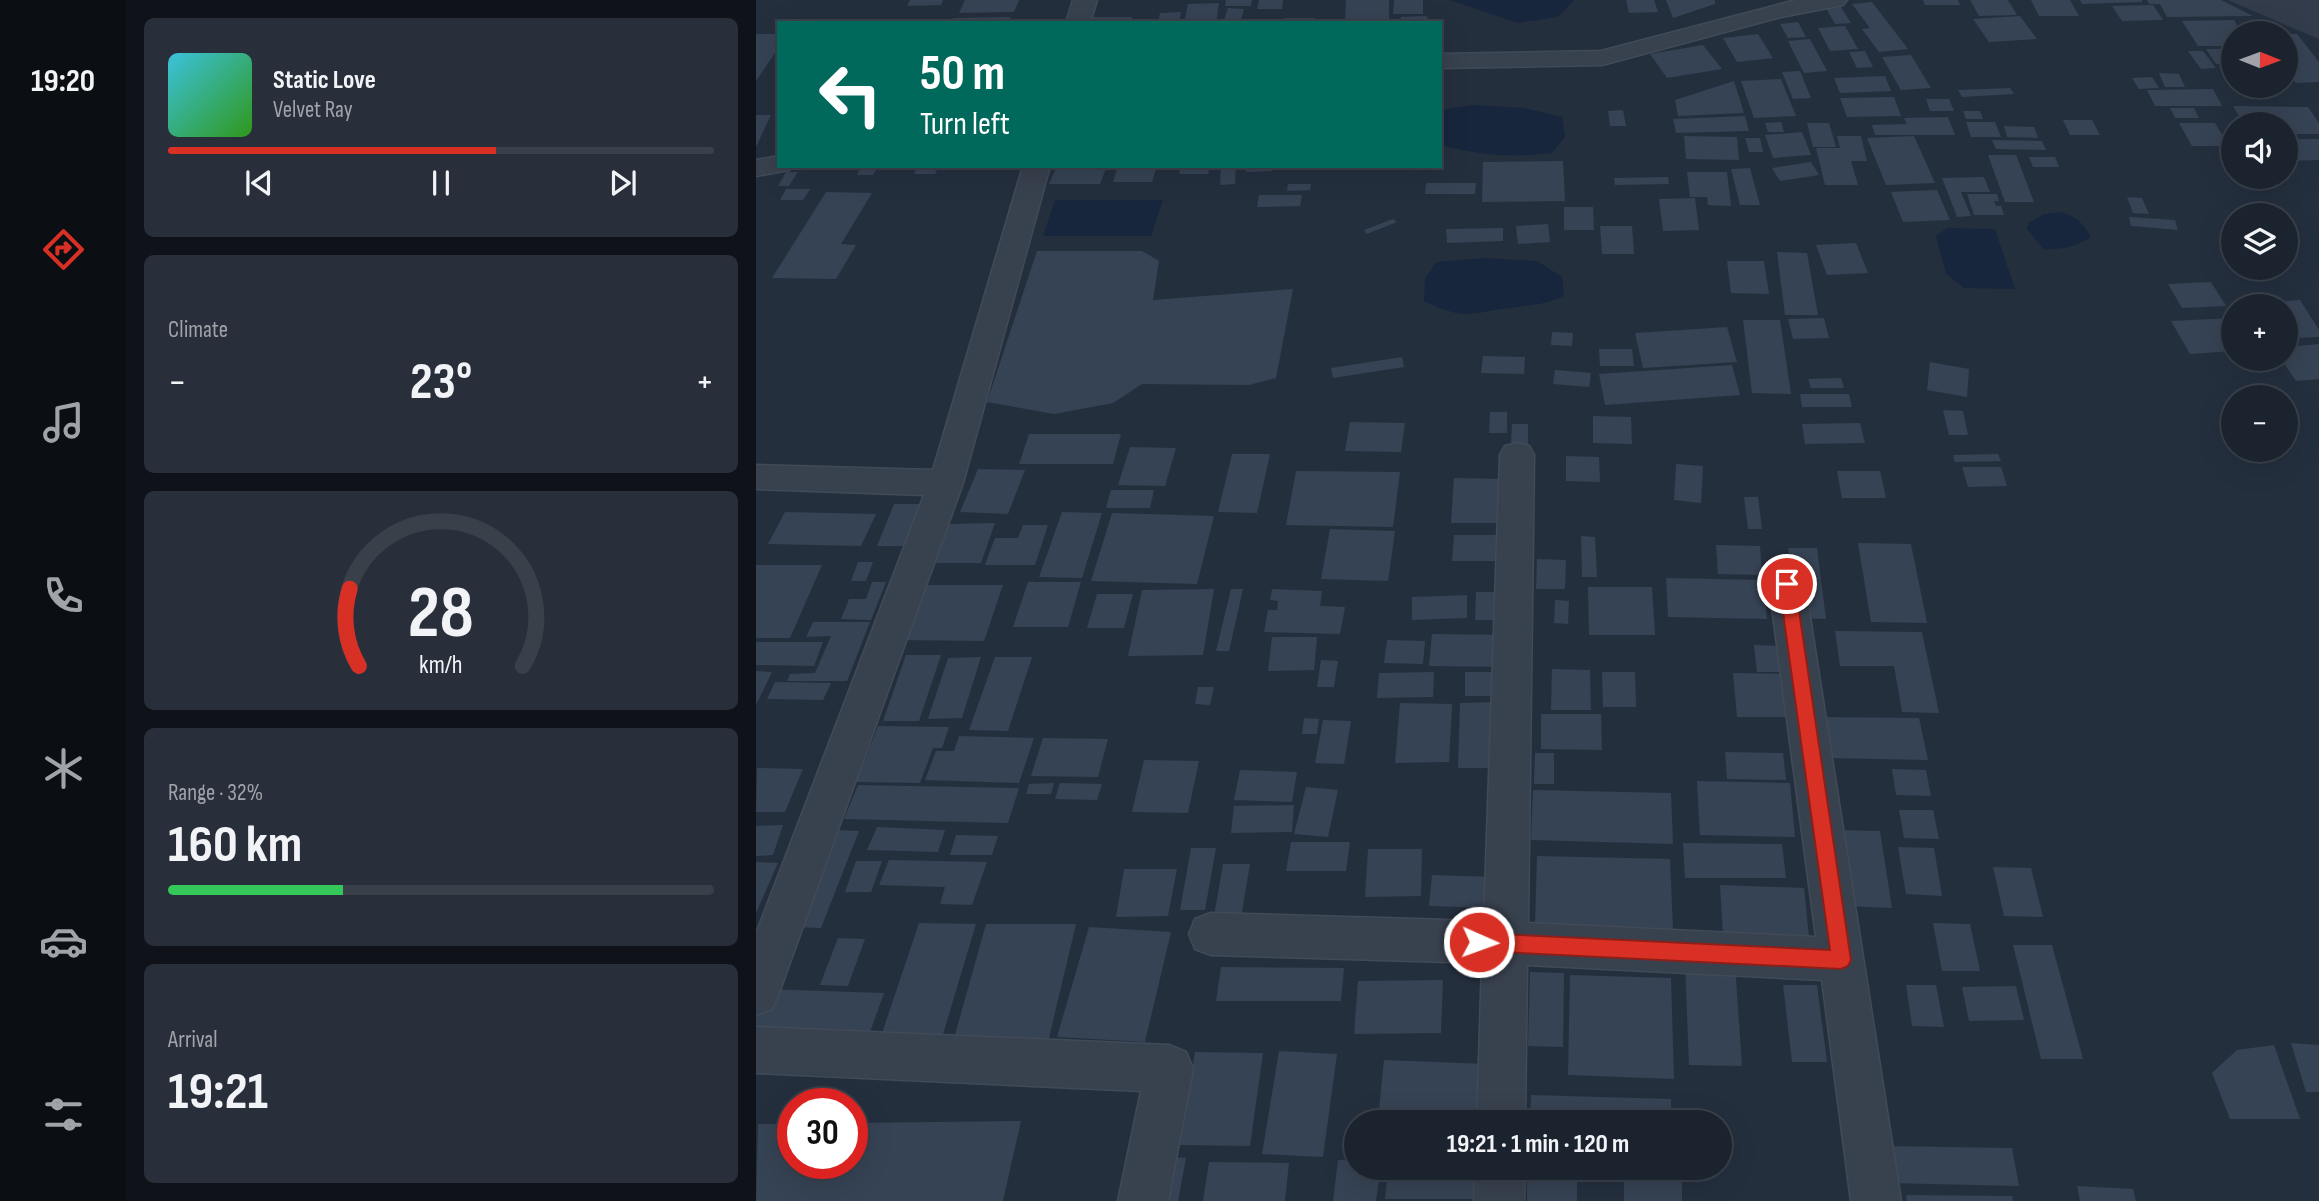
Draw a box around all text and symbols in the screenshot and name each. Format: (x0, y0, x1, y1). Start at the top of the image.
north arrow (2221, 21, 2298, 98)
map controls (2221, 21, 2298, 462)
text: 50 m (920, 45, 1005, 104)
icon: left (805, 49, 896, 140)
text: 19:20 (31, 62, 95, 101)
text: Static Love (273, 65, 376, 96)
text: Velvet Ray (273, 96, 353, 124)
text: Turn left (920, 105, 1010, 144)
button: sound (2221, 112, 2298, 189)
icon: previous (240, 164, 278, 202)
icon: pause (422, 164, 460, 202)
icon: next (604, 164, 642, 202)
button: layers (2221, 203, 2298, 280)
icon: directions (39, 225, 88, 274)
button: + (2221, 294, 2298, 371)
text: Climate (168, 316, 228, 344)
text: 23° (410, 351, 472, 414)
text: − (168, 360, 187, 405)
text: + (695, 360, 714, 405)
button: − (2221, 385, 2298, 462)
icon: music (39, 398, 88, 447)
pin (1757, 554, 1817, 614)
icon: arrive (1768, 565, 1806, 603)
icon: phone (39, 571, 88, 620)
text: 28 (408, 571, 474, 659)
text: km/h (419, 650, 463, 681)
icon: climate (39, 744, 88, 793)
text: Range · 32% (168, 779, 263, 807)
text: 160 km (168, 814, 302, 877)
position arrow (1442, 905, 1516, 979)
icon: car (39, 917, 88, 966)
text: Arrival (168, 1026, 217, 1054)
text: 19:21 (168, 1061, 268, 1124)
speed limit sign: 30 (777, 1088, 868, 1179)
icon: filters (39, 1090, 88, 1139)
text: 19:21 · 1 min · 120 m (1447, 1129, 1629, 1160)

